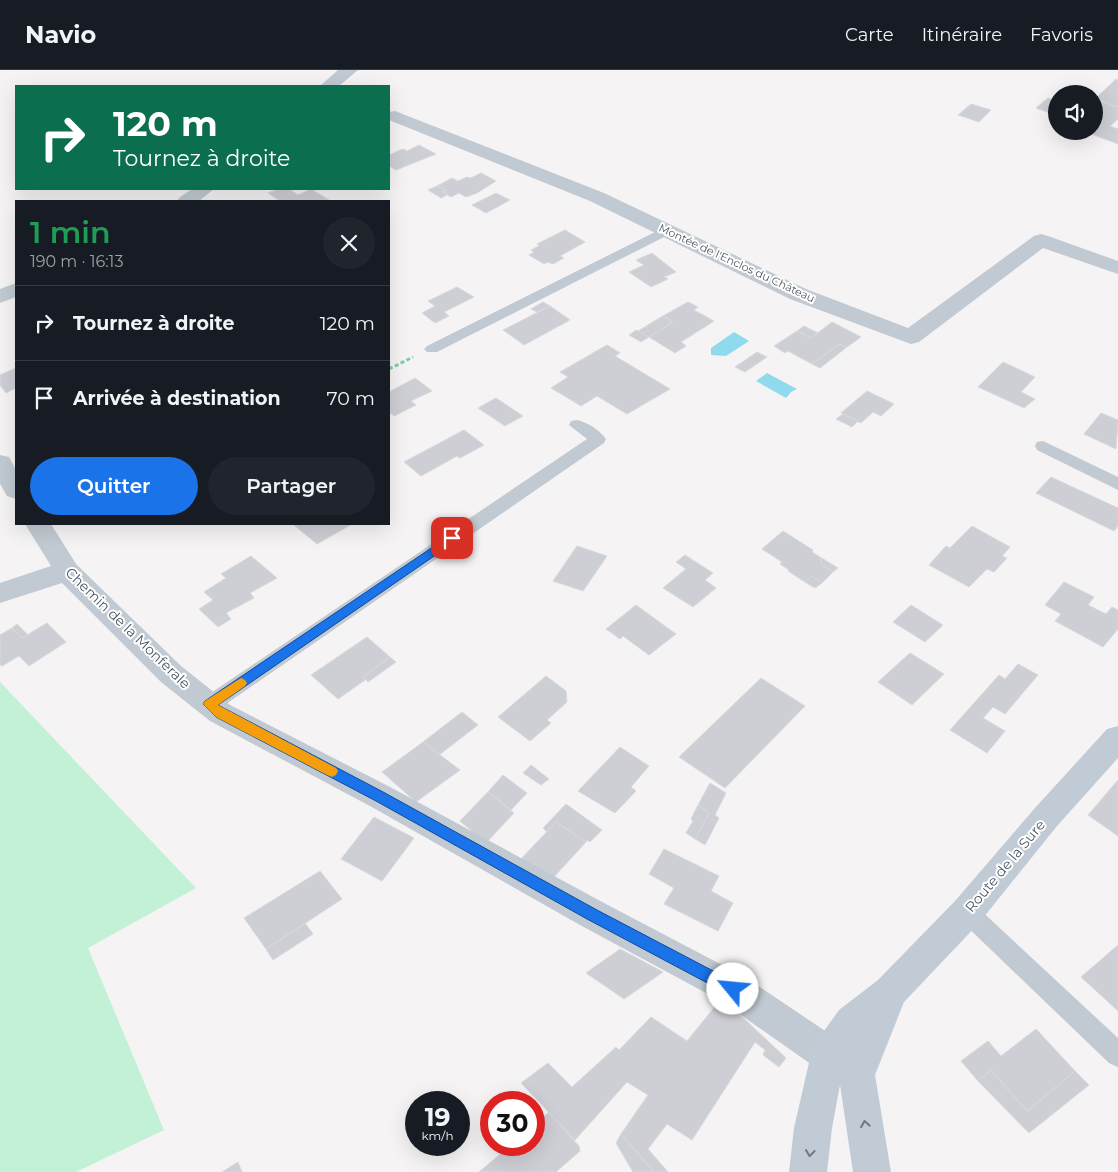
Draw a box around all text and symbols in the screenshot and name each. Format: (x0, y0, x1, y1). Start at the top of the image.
text: Navio (25, 20, 96, 49)
text: Carte (845, 24, 894, 46)
text: Itinéraire (922, 24, 1002, 46)
text: Favoris (1030, 24, 1093, 46)
map controls (1048, 85, 1103, 140)
button: sound (1048, 85, 1103, 140)
text: 120 m (113, 102, 218, 145)
icon: right (30, 105, 95, 170)
text: Tournez à droite (113, 145, 290, 172)
text: 1 min (30, 214, 111, 251)
button: close (323, 217, 375, 269)
street label: Montée de l'Enclos du Château (657, 221, 817, 305)
text: 190 m · 16:13 (30, 252, 123, 271)
icon: right (30, 309, 58, 337)
text: Tournez à droite (73, 312, 234, 335)
text: 120 m (320, 312, 375, 335)
icon: arrive (30, 384, 58, 412)
text: Arrivée à destination (73, 387, 281, 410)
text: 70 m (326, 387, 375, 410)
button: Quitter (30, 457, 198, 515)
button: Partager (208, 457, 375, 515)
pin (431, 517, 473, 559)
icon: arrive (438, 524, 466, 552)
street label: Chemin de la Monferale (62, 563, 194, 693)
street label: Route de la Sure (961, 816, 1049, 916)
position arrow (706, 962, 758, 1014)
speed limit sign: 30 (480, 1091, 545, 1156)
text: 19 (425, 1102, 450, 1132)
one-way arrow (860, 1119, 871, 1127)
text: km/h (421, 1128, 454, 1143)
one-way arrow (805, 1150, 816, 1158)

